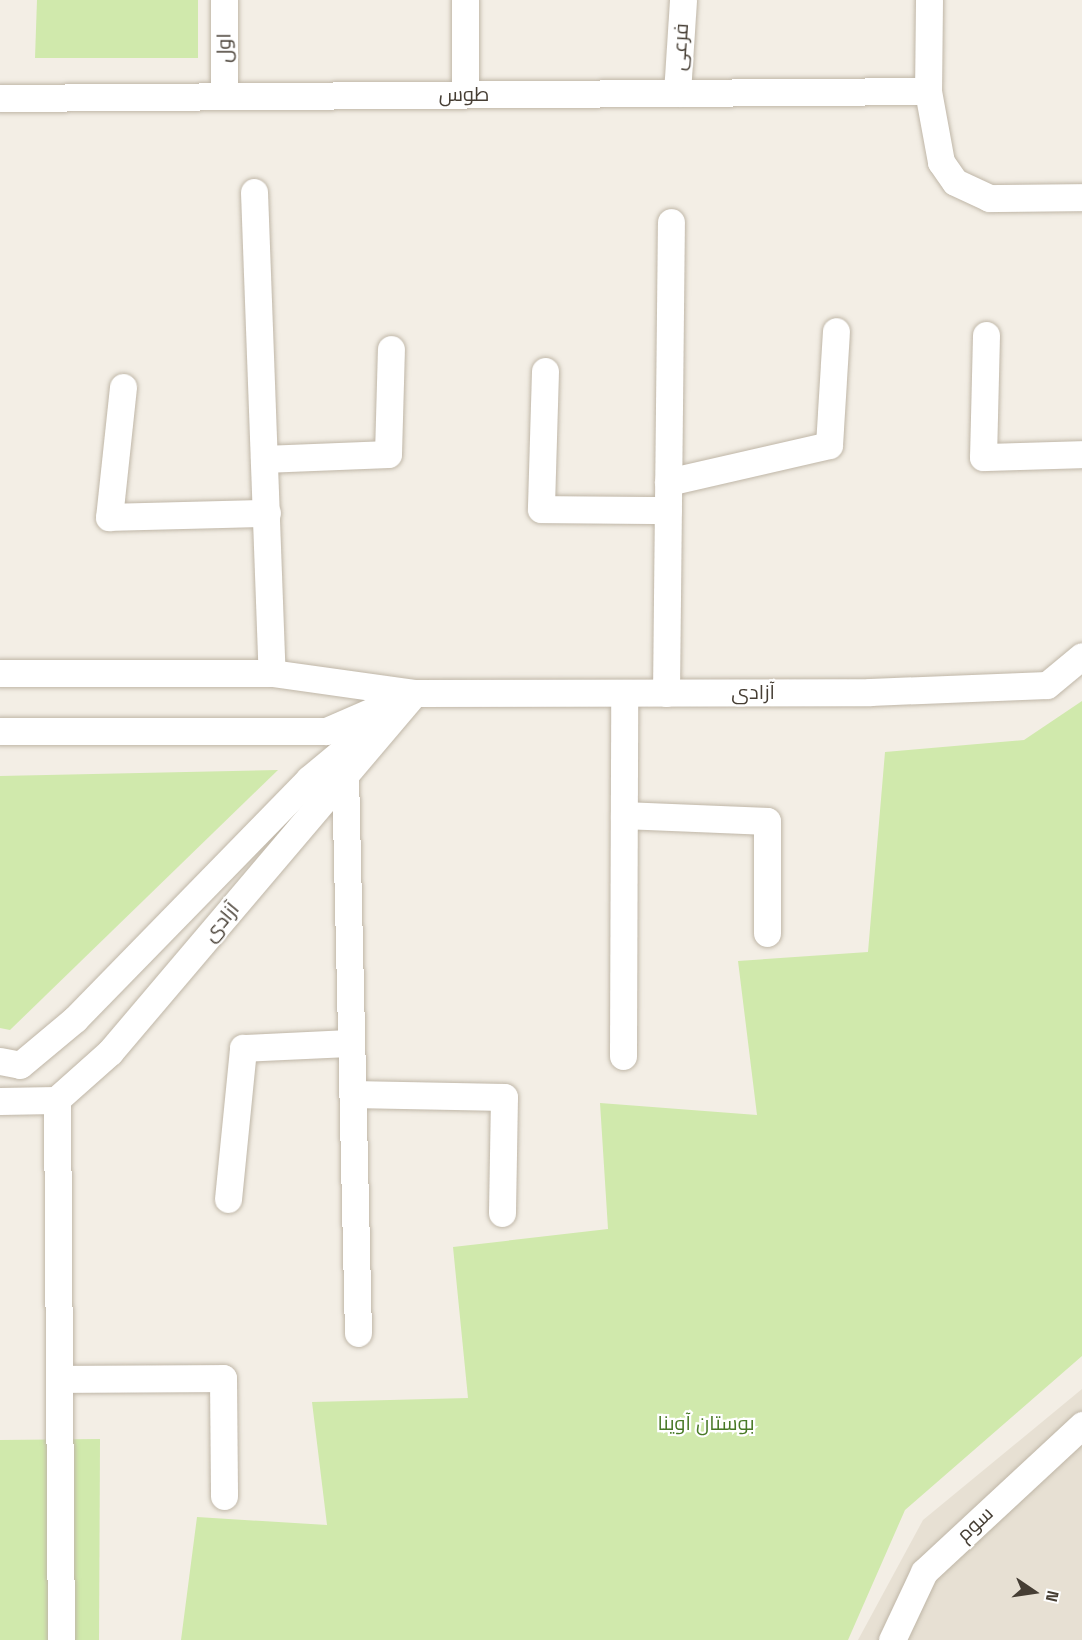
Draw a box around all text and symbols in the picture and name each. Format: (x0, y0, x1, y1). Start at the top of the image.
street label: فرعی (666, 22, 694, 72)
street label: اول (212, 33, 236, 63)
street label: طوس (439, 82, 489, 106)
street label: آزادی (731, 680, 775, 704)
street label: آزادی (198, 898, 244, 946)
park label: بوستان آوینا (657, 1411, 755, 1435)
street label: سوم (952, 1501, 998, 1547)
north arrow (1004, 1562, 1064, 1622)
text: N (1041, 1589, 1063, 1604)

